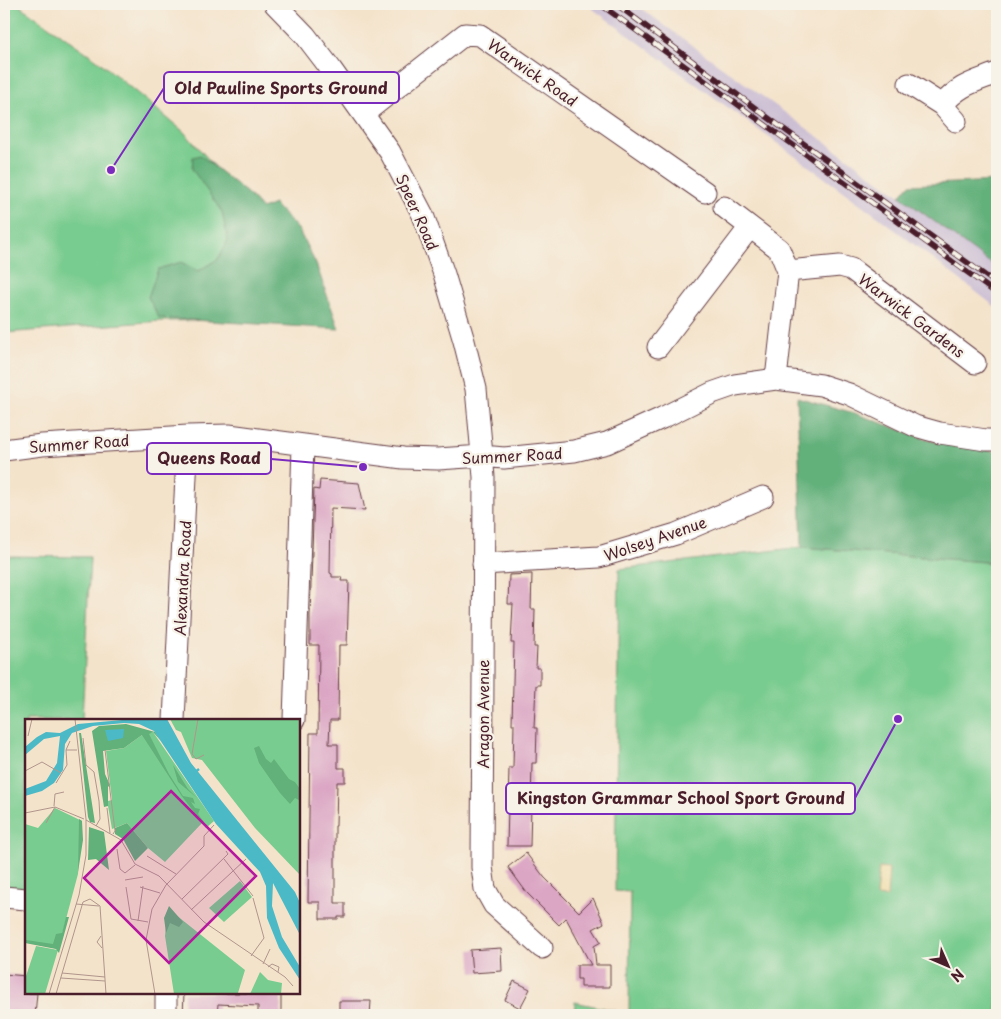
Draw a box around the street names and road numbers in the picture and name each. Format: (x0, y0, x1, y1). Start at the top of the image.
street label: Warwick Road (483, 32, 583, 112)
street label: Speer Road (391, 170, 445, 254)
street label: Warwick Gardens (854, 267, 970, 363)
street label: Summer Road (28, 428, 130, 458)
street label: Summer Road (461, 441, 563, 469)
street label: Wolsey Avenue (601, 510, 709, 566)
street label: Alexandra Road (167, 520, 197, 636)
street label: Aragon Avenue (471, 660, 494, 768)

